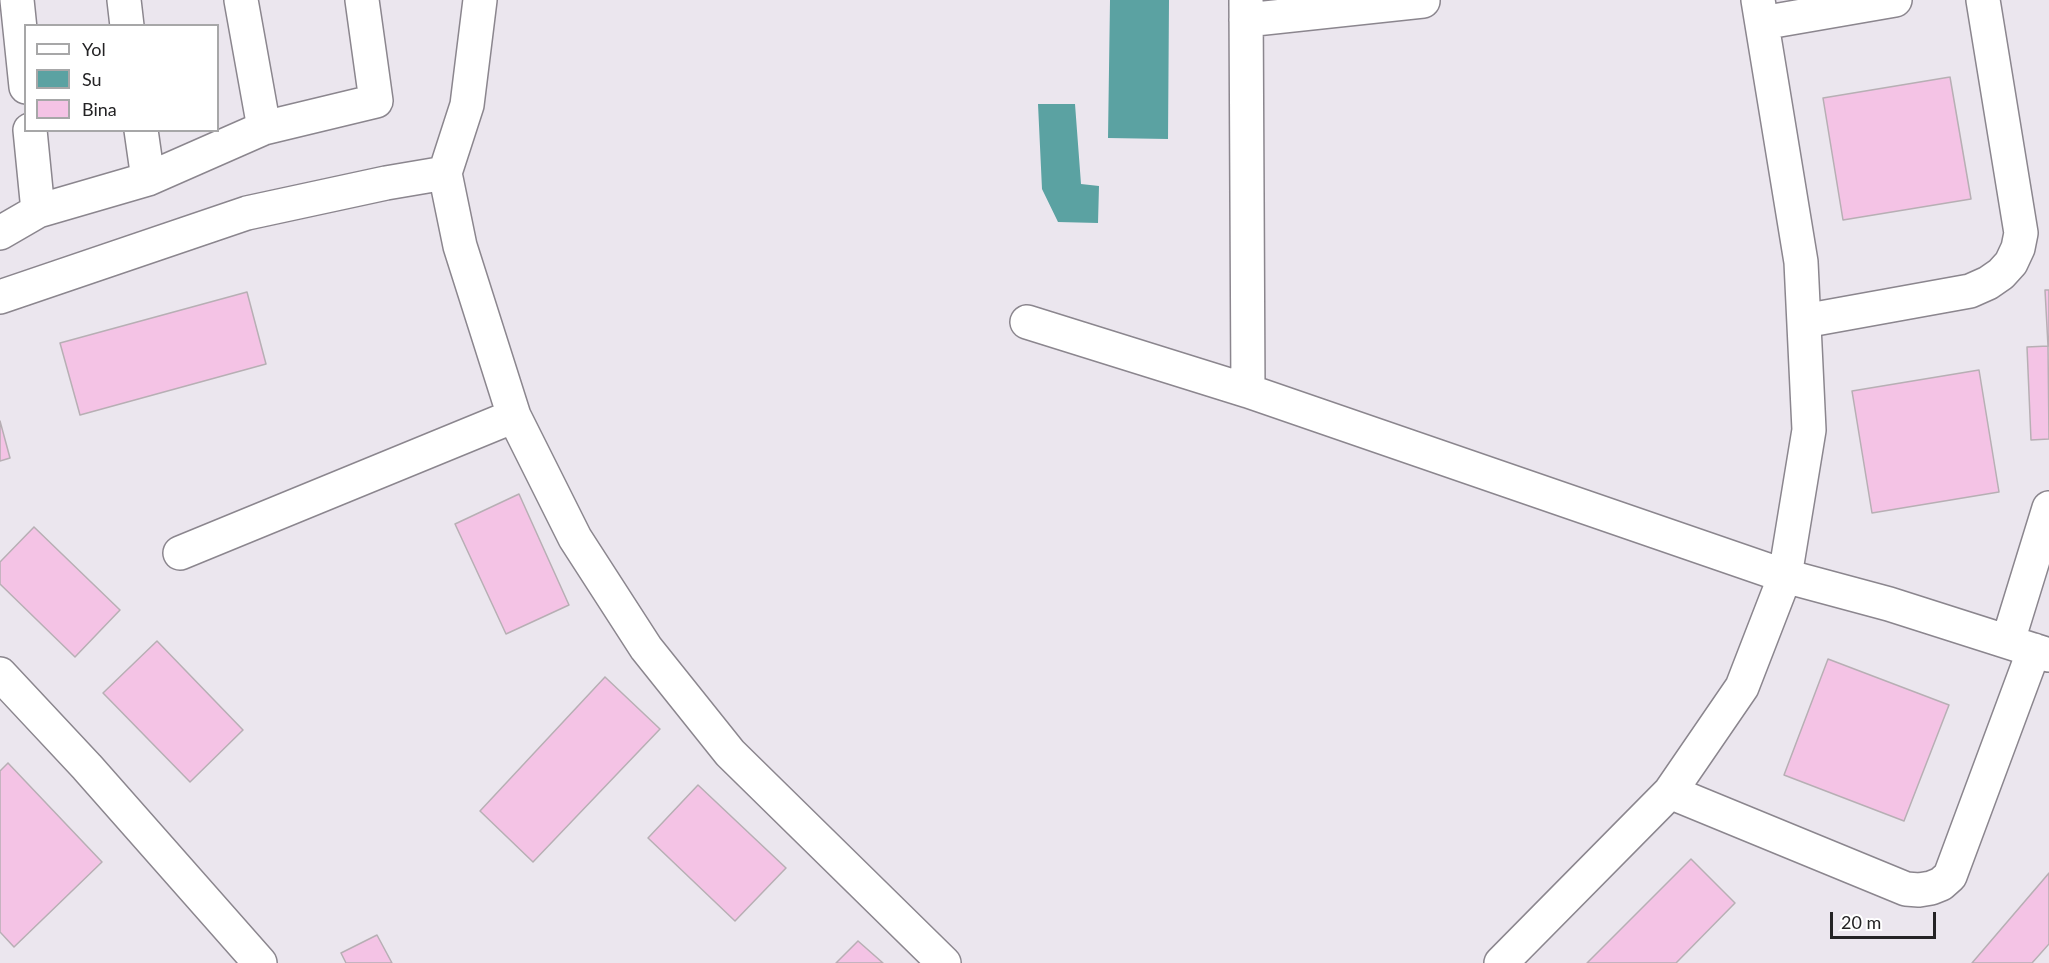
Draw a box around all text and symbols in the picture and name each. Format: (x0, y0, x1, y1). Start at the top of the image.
legend (24, 24, 219, 132)
text: Yol (82, 38, 106, 60)
text: Su (82, 68, 102, 90)
text: Bina (82, 98, 117, 120)
scale bar (1833, 900, 1940, 938)
text: 20 m (1841, 911, 1881, 933)

